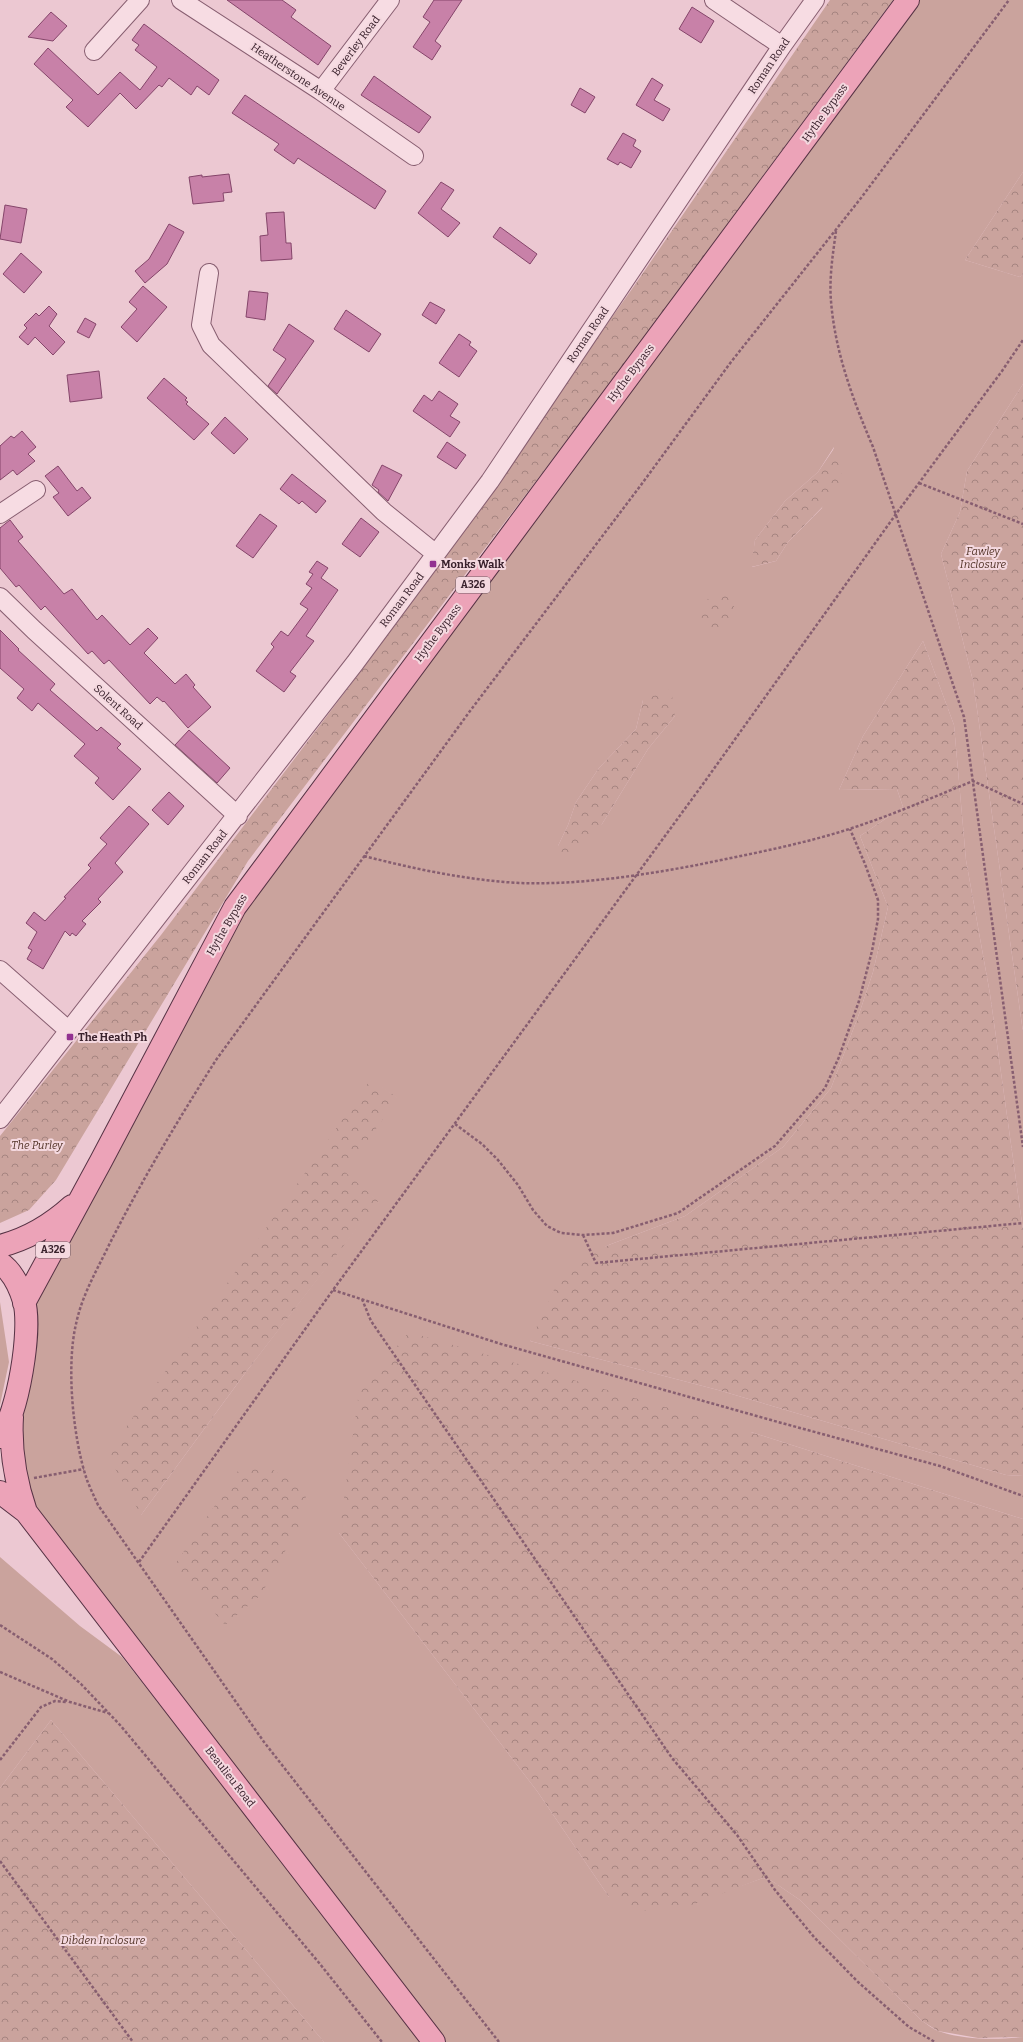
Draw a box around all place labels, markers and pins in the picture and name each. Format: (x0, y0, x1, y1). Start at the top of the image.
place label: Monks Walk (441, 558, 505, 571)
marker: Monks Walk (428, 559, 438, 569)
place label: The Heath Ph (78, 1031, 147, 1044)
marker: The Heath Ph (65, 1032, 75, 1042)

